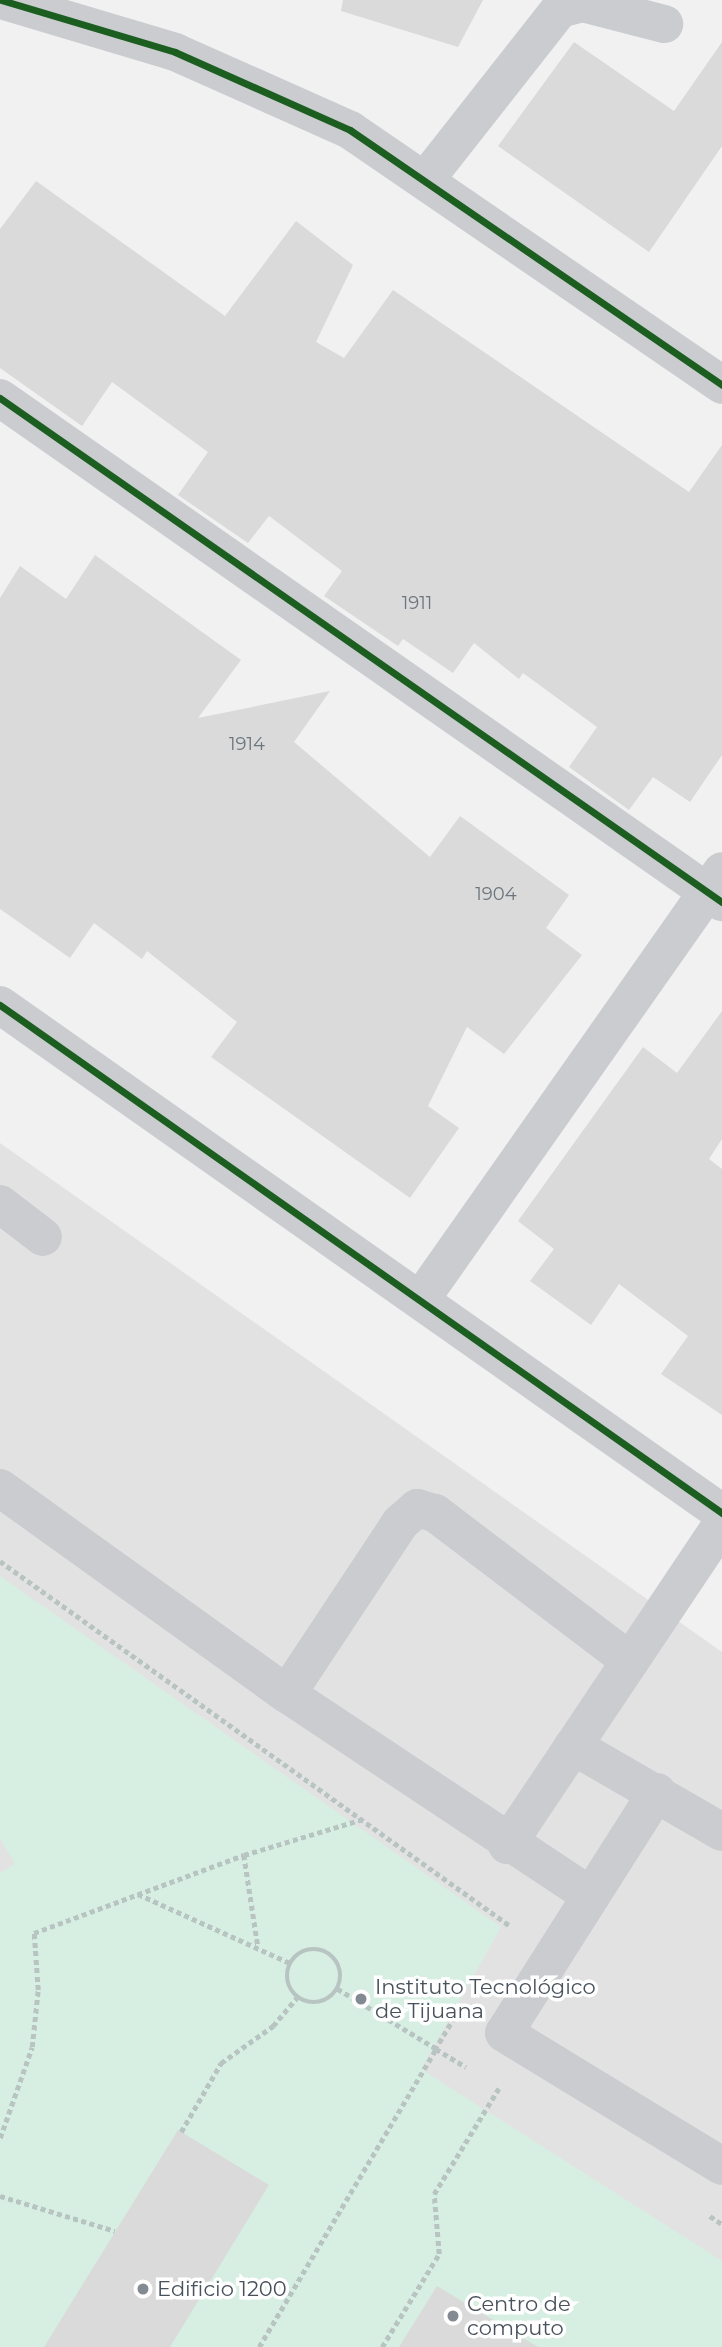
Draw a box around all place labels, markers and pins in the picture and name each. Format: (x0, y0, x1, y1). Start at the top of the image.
place label: Instituto Tecnológico de Tijuana (375, 1974, 596, 2024)
marker: Instituto Tecnológico de Tijuana (353, 1991, 369, 2007)
place label: Edificio 1200 (157, 2276, 287, 2302)
marker: Edificio 1200 (135, 2281, 151, 2297)
place label: Centro de computo (467, 2291, 571, 2341)
marker: Centro de computo (445, 2308, 461, 2324)

